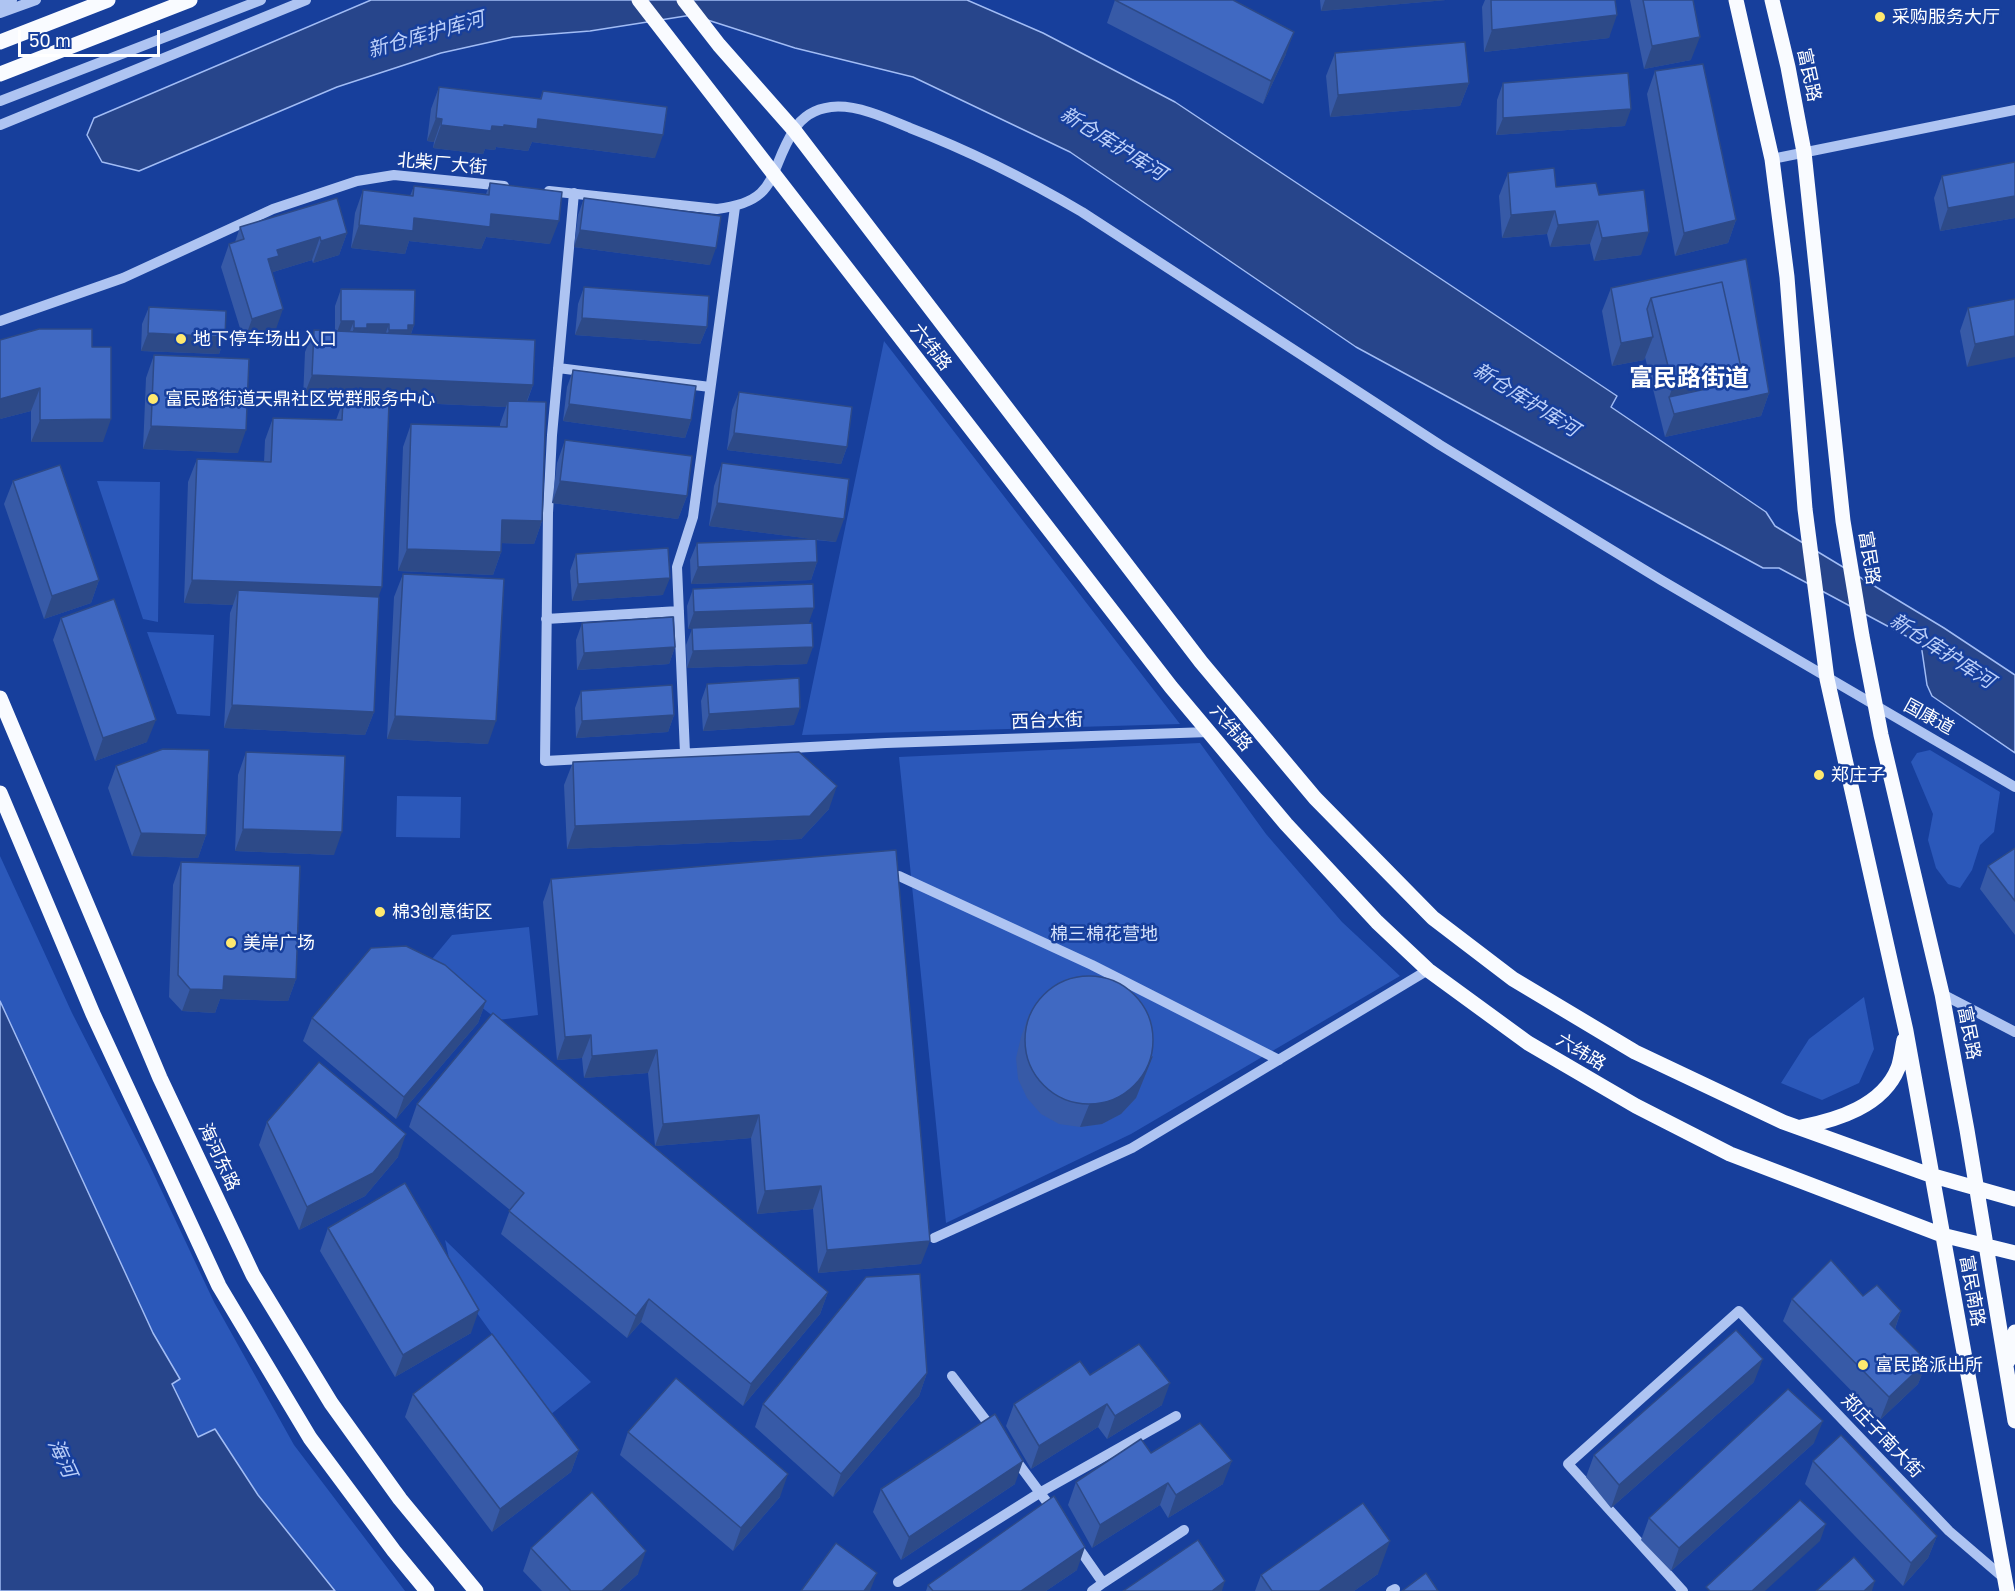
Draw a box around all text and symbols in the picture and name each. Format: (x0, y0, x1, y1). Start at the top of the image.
place label: 采购服务大厅 (1892, 6, 2000, 28)
water label: 新仓库护库河 (365, 7, 487, 63)
marker: 采购服务大厅 (1873, 10, 1887, 24)
scale bar (21, 18, 164, 56)
text: 50 m (29, 29, 71, 51)
street label: 富民路 (1793, 46, 1825, 104)
water label: 新仓库护库河 (1056, 102, 1170, 186)
street label: 北柴厂大街 (396, 149, 488, 179)
street label: 六纬路 (906, 319, 956, 375)
place label: 地下停车场出入口 (193, 328, 337, 350)
marker: 地下停车场出入口 (174, 332, 188, 346)
water label: 新仓库护库河 (1469, 358, 1583, 442)
district label: 富民路街道 (1629, 364, 1749, 392)
place label: 富民路街道天鼎社区党群服务中心 (165, 388, 435, 410)
marker: 富民路街道天鼎社区党群服务中心 (146, 392, 160, 406)
street label: 富民路 (1854, 530, 1884, 586)
water label: 新仓库护库河 (1885, 608, 1999, 694)
street label: 国康道 (1900, 694, 1958, 740)
street label: 六纬路 (1205, 700, 1257, 756)
street label: 西台大街 (1011, 709, 1083, 733)
place label: 郑庄子 (1831, 764, 1885, 786)
marker: 郑庄子 (1812, 768, 1826, 782)
place label: 棉3创意街区 (392, 901, 493, 923)
marker: 棉3创意街区 (373, 905, 387, 919)
park label: 棉三棉花营地 (1050, 923, 1158, 945)
place label: 美岸广场 (243, 932, 315, 954)
marker: 美岸广场 (224, 936, 238, 950)
street label: 富民路 (1953, 1004, 1985, 1062)
street label: 六纬路 (1552, 1029, 1610, 1075)
street label: 海河东路 (194, 1120, 244, 1194)
street label: 富民南路 (1955, 1254, 1989, 1328)
place label: 富民路派出所 (1875, 1354, 1983, 1376)
marker: 富民路派出所 (1856, 1358, 1870, 1372)
street label: 郑庄子南大街 (1837, 1390, 1927, 1482)
water label: 海河 (43, 1435, 81, 1481)

